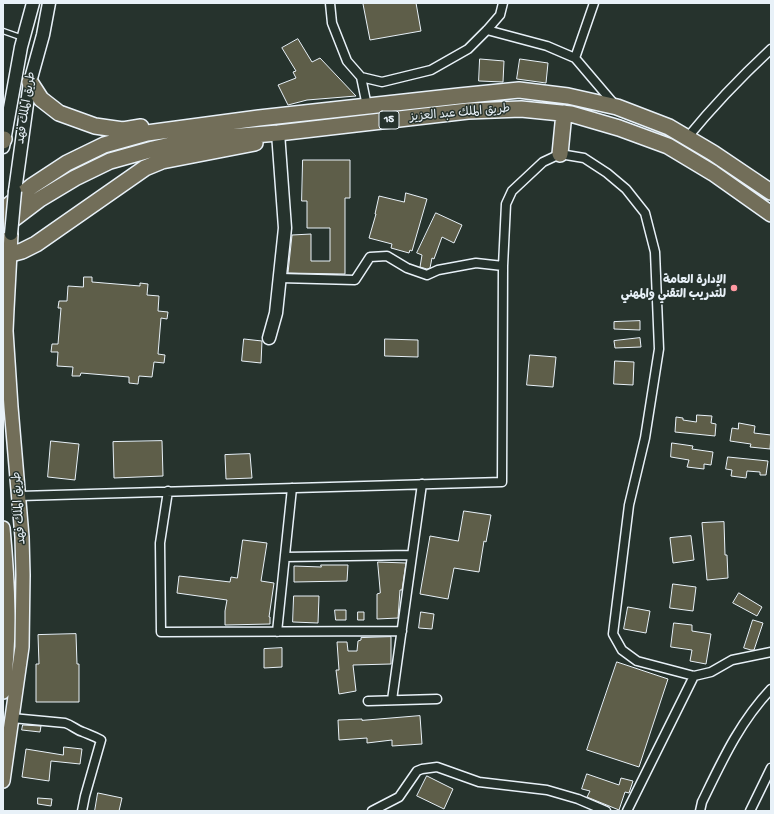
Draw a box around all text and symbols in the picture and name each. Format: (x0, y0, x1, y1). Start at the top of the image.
street label: طريق الملك فهد (14, 71, 40, 145)
street label: طريق الملك عبد العزيز (409, 102, 511, 126)
road number: 15 (379, 111, 399, 129)
place label: الإدارة العامة للتدريب التقني والمهني (621, 274, 726, 302)
marker: الإدارة العامة للتدريب التقني والمهني (729, 283, 739, 293)
street label: طريق الملك فهد (10, 471, 30, 545)

